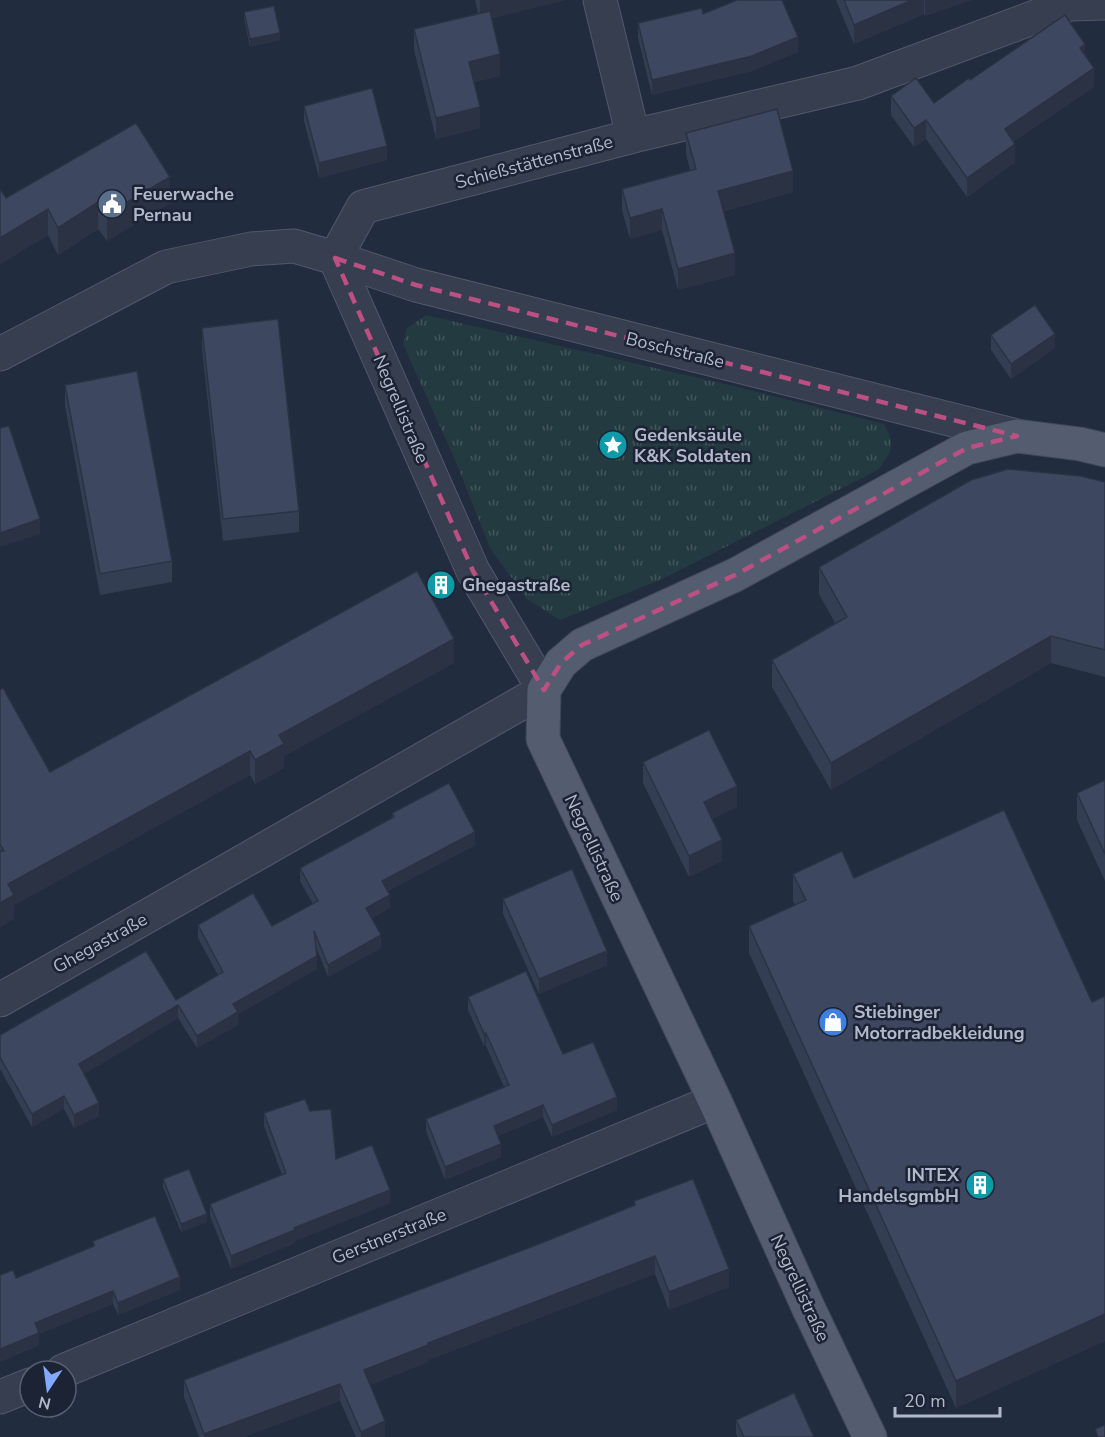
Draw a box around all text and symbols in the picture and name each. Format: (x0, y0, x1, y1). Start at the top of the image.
street label: Schießstättenstraße (453, 129, 615, 195)
place label: Feuerwache Pernau (133, 182, 234, 227)
public building icon: Feuerwache Pernau (96, 188, 128, 220)
street label: Boschstraße (623, 326, 727, 374)
street label: Negrellistraße (367, 351, 435, 467)
place label: Gedenksäule K&K Soldaten (634, 423, 751, 468)
place icon: Gedenksäule K&K Soldaten (597, 429, 629, 461)
building icon: Ghegastraße (425, 569, 457, 601)
place label: Ghegastraße (462, 573, 570, 597)
street label: Negrellistraße (559, 791, 629, 905)
street label: Ghegastraße (49, 907, 151, 979)
place label: Stiebinger Motorradbekleidung (854, 1000, 1025, 1045)
shop icon: Stiebinger Motorradbekleidung (817, 1006, 849, 1038)
place label: INTEX HandelsgmbH (838, 1163, 960, 1208)
building icon: INTEX HandelsgmbH (964, 1169, 996, 1201)
street label: Gerstnerstraße (328, 1202, 450, 1270)
street label: Negrellistraße (765, 1231, 835, 1345)
north arrow (18, 1359, 78, 1419)
scale bar (895, 1380, 1000, 1418)
text: 20 m (904, 1389, 946, 1413)
text: N (37, 1391, 53, 1415)

